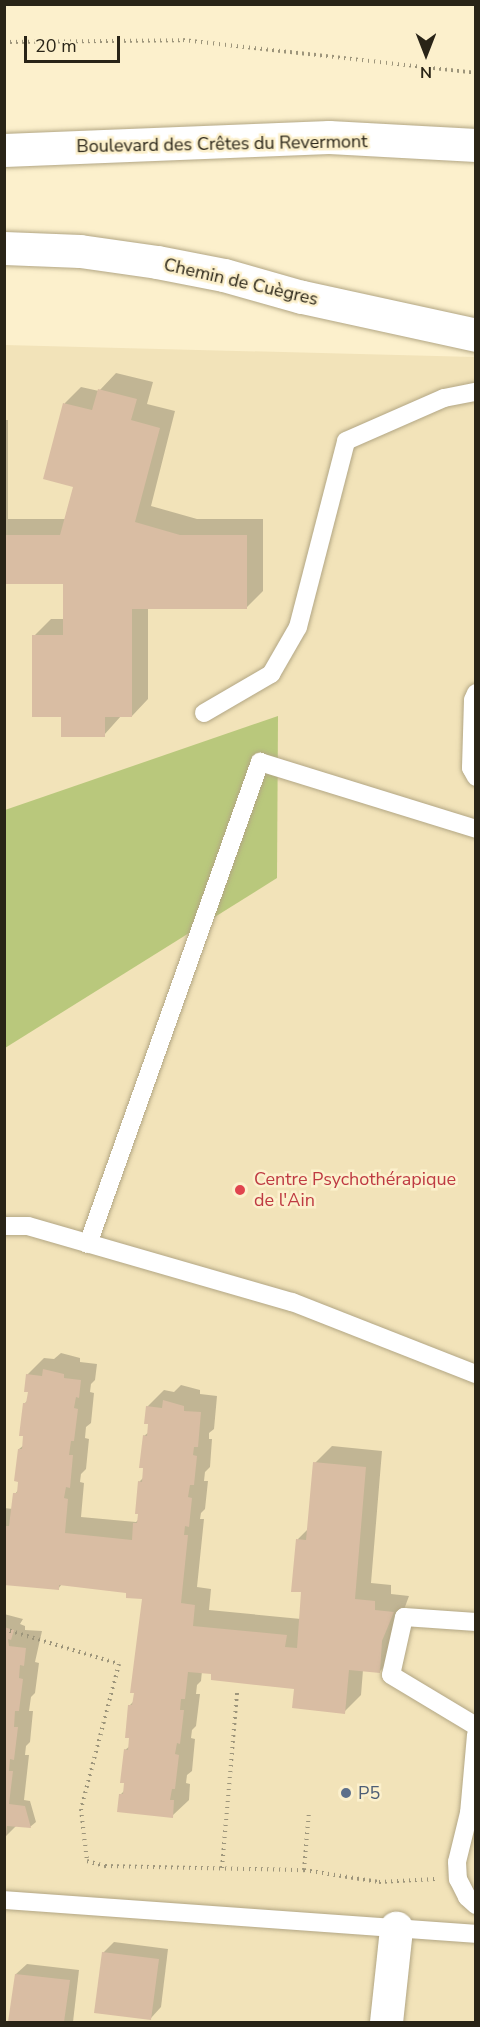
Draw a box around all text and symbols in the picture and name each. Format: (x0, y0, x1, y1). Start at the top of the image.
scale bar (27, 24, 123, 62)
north arrow (396, 24, 456, 84)
text: 20 m (35, 34, 77, 58)
text: N (420, 61, 432, 83)
street label: Boulevard des Crêtes du Revermont (76, 131, 368, 157)
street label: Chemin de Cuègres (162, 254, 320, 310)
place label: Centre Psychothérapique de l'Ain (254, 1169, 456, 1212)
marker: Centre Psychothérapique de l'Ain (231, 1181, 249, 1199)
place label: P5 (358, 1782, 380, 1804)
marker: P5 (339, 1786, 353, 1800)

